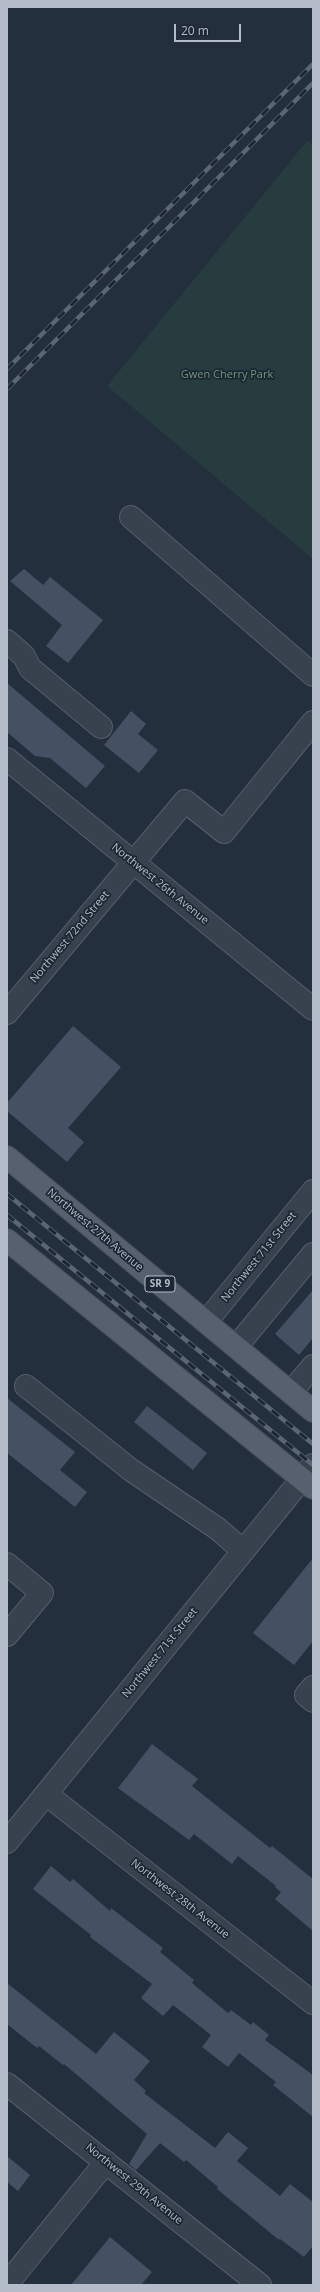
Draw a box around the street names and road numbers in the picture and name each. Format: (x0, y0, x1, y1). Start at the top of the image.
street label: Northwest 26th Avenue (109, 841, 211, 927)
street label: Northwest 72nd Street (28, 888, 112, 986)
street label: Northwest 27th Avenue (44, 1186, 146, 1274)
street label: Northwest 71st Street (219, 1209, 299, 1305)
road number: SR 9 (145, 1276, 175, 1292)
street label: Northwest 71st Street (120, 1605, 200, 1701)
street label: Northwest 28th Avenue (128, 1856, 232, 1942)
street label: Northwest 29th Avenue (83, 2141, 185, 2227)

